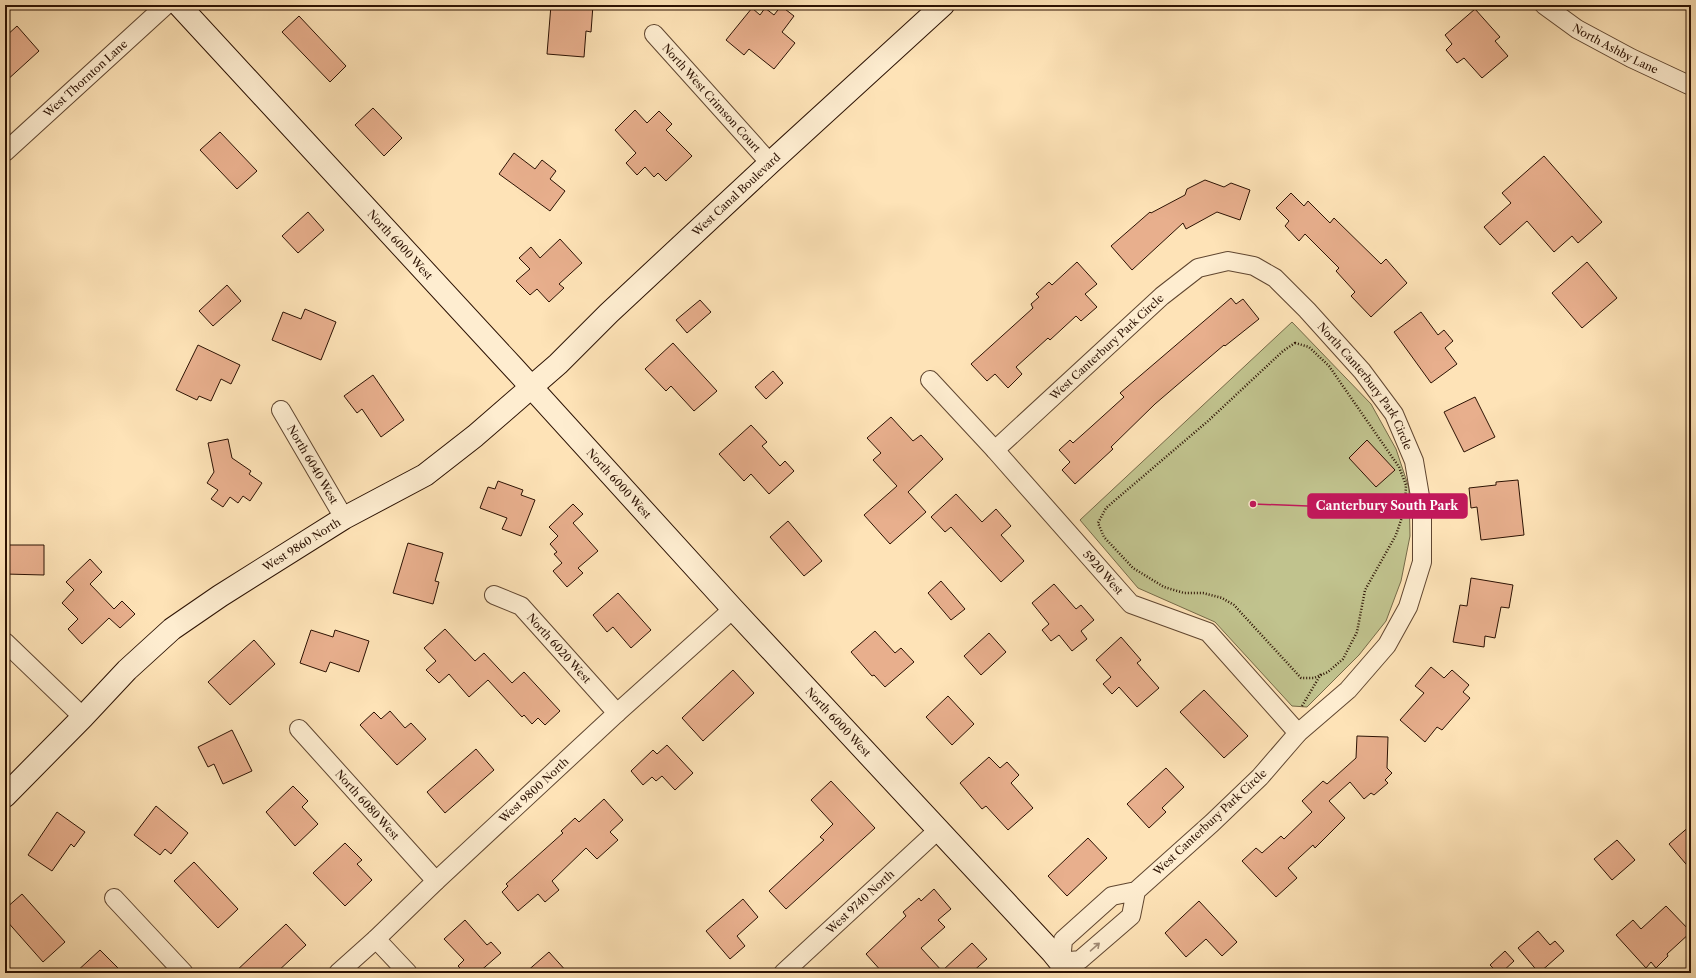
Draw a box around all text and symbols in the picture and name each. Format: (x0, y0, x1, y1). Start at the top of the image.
street label: North Ashby Lane (1570, 21, 1660, 77)
street label: West Thornton Lane (40, 37, 130, 121)
street label: North West Crimson Court (659, 41, 764, 155)
street label: West Canal Boulevard (689, 150, 783, 240)
street label: North 6000 West (364, 207, 436, 282)
street label: West Canterbury Park Circle (1046, 291, 1167, 404)
street label: North Canterbury Park Circle (1315, 319, 1415, 452)
street label: North 6040 West (284, 422, 341, 507)
street label: North 6000 West (584, 446, 654, 522)
callout: Canterbury South Park (1308, 494, 1467, 518)
text: Canterbury South Park (1316, 498, 1459, 513)
street label: West 9860 North (259, 515, 343, 575)
street label: 5920 West (1080, 548, 1126, 598)
street label: North 6020 West (524, 610, 594, 686)
street label: North 6000 West (802, 684, 874, 760)
street label: West 9800 North (496, 754, 572, 826)
street label: West Canterbury Park Circle (1150, 766, 1269, 879)
street label: North 6080 West (332, 767, 402, 843)
street label: West 9740 North (822, 867, 897, 937)
one-way arrow (1090, 943, 1100, 952)

